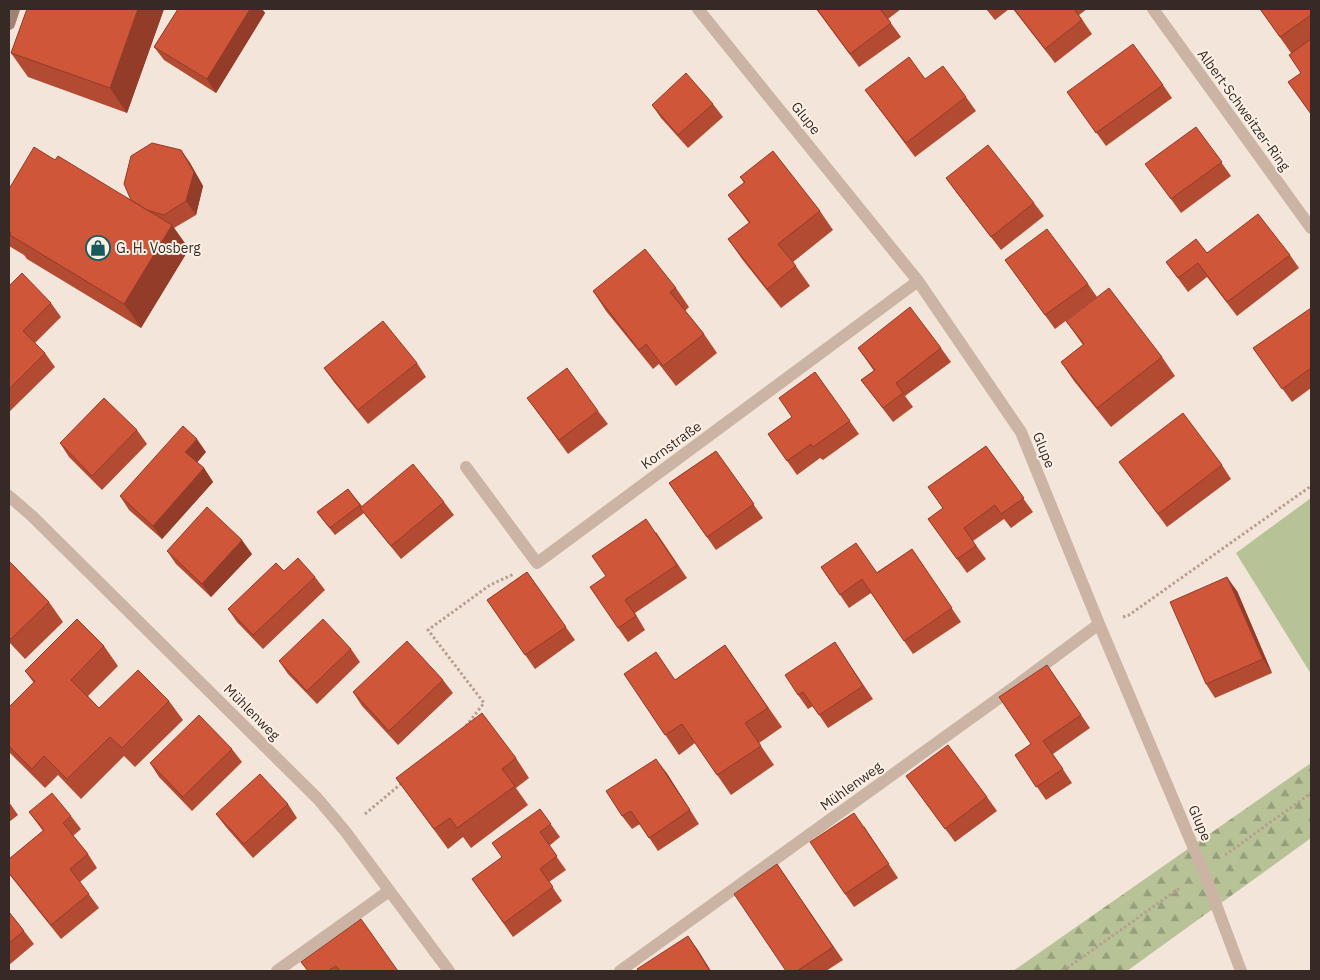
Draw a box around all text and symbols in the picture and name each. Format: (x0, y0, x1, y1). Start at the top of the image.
street label: Albert-Schweitzer-Ring (1194, 46, 1295, 175)
street label: Glupe (787, 98, 825, 138)
shop icon: G. H. Vosberg (85, 235, 111, 261)
place label: G. H. Vosberg (116, 239, 201, 257)
street label: Kornstraße (637, 417, 705, 473)
street label: Glupe (1029, 429, 1059, 471)
street label: Mühlenweg (220, 680, 284, 744)
street label: Mühlenweg (816, 757, 886, 815)
street label: Glupe (1184, 802, 1216, 844)

